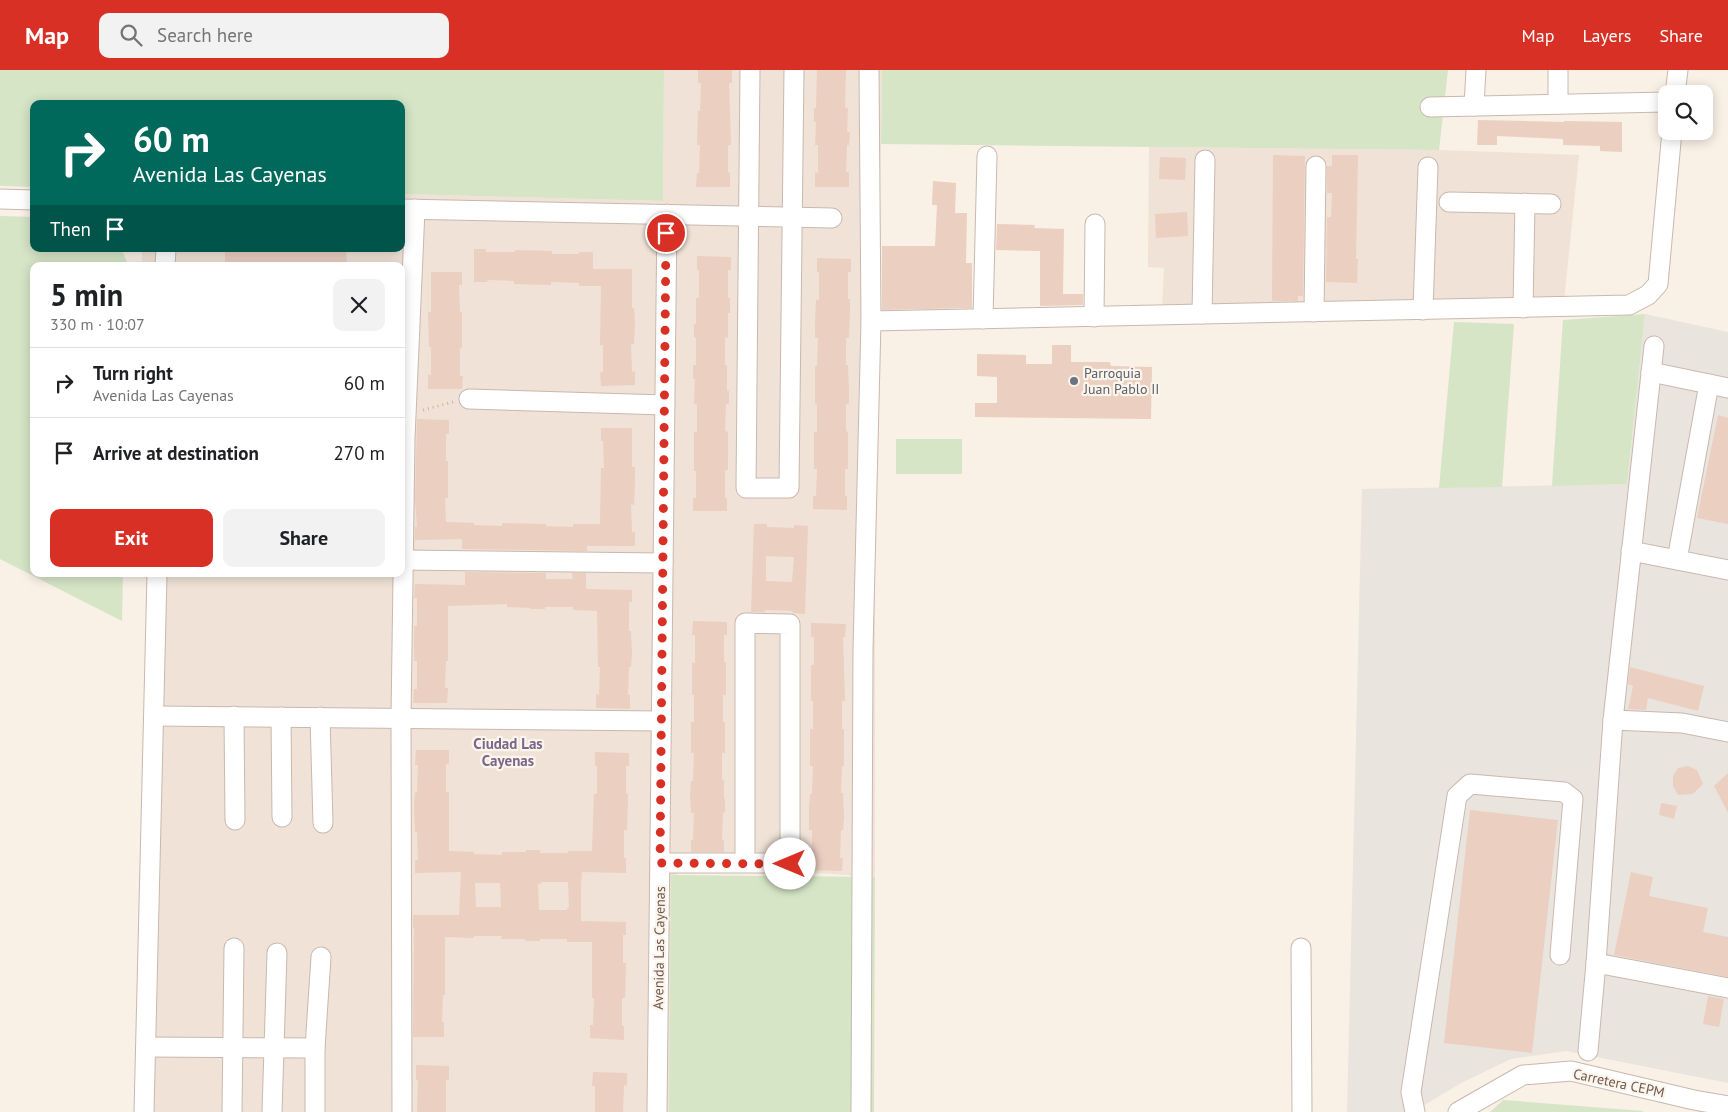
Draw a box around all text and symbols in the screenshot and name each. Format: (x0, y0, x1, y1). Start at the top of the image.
search box (99, 13, 449, 58)
text: Map (25, 20, 69, 51)
icon: search (117, 21, 145, 49)
text: Search here (157, 23, 253, 47)
text: Map (1522, 24, 1554, 47)
text: Layers (1582, 24, 1631, 47)
text: Share (1659, 24, 1703, 47)
map controls (1658, 85, 1713, 140)
button: search (1658, 85, 1713, 140)
text: 60 m (133, 116, 210, 162)
icon: right (50, 120, 115, 185)
text: Avenida Las Cayenas (133, 160, 327, 188)
pin (645, 212, 687, 254)
icon: arrive (101, 215, 129, 243)
text: Then (50, 217, 91, 241)
icon: arrive (652, 219, 680, 247)
text: 5 min (50, 275, 123, 314)
button: close (333, 279, 385, 331)
text: 330 m · 10:07 (50, 314, 145, 334)
text: Turn right (93, 361, 173, 385)
place label: Parroquia Juan Pablo II (1083, 364, 1159, 398)
icon: right (50, 369, 78, 397)
text: 60 m (344, 371, 385, 395)
marker: Parroquia Juan Pablo II (1068, 375, 1080, 387)
text: Avenida Las Cayenas (93, 385, 234, 405)
icon: arrive (50, 439, 78, 467)
text: Arrive at destination (93, 441, 259, 465)
text: 270 m (333, 441, 385, 465)
button: Exit (50, 509, 213, 567)
button: Share (223, 509, 385, 567)
district label: Ciudad Las Cayenas (473, 734, 543, 770)
position arrow (763, 837, 815, 889)
street label: Avenida Las Cayenas (649, 886, 669, 1010)
street label: Carretera CEPM (1572, 1065, 1666, 1101)

